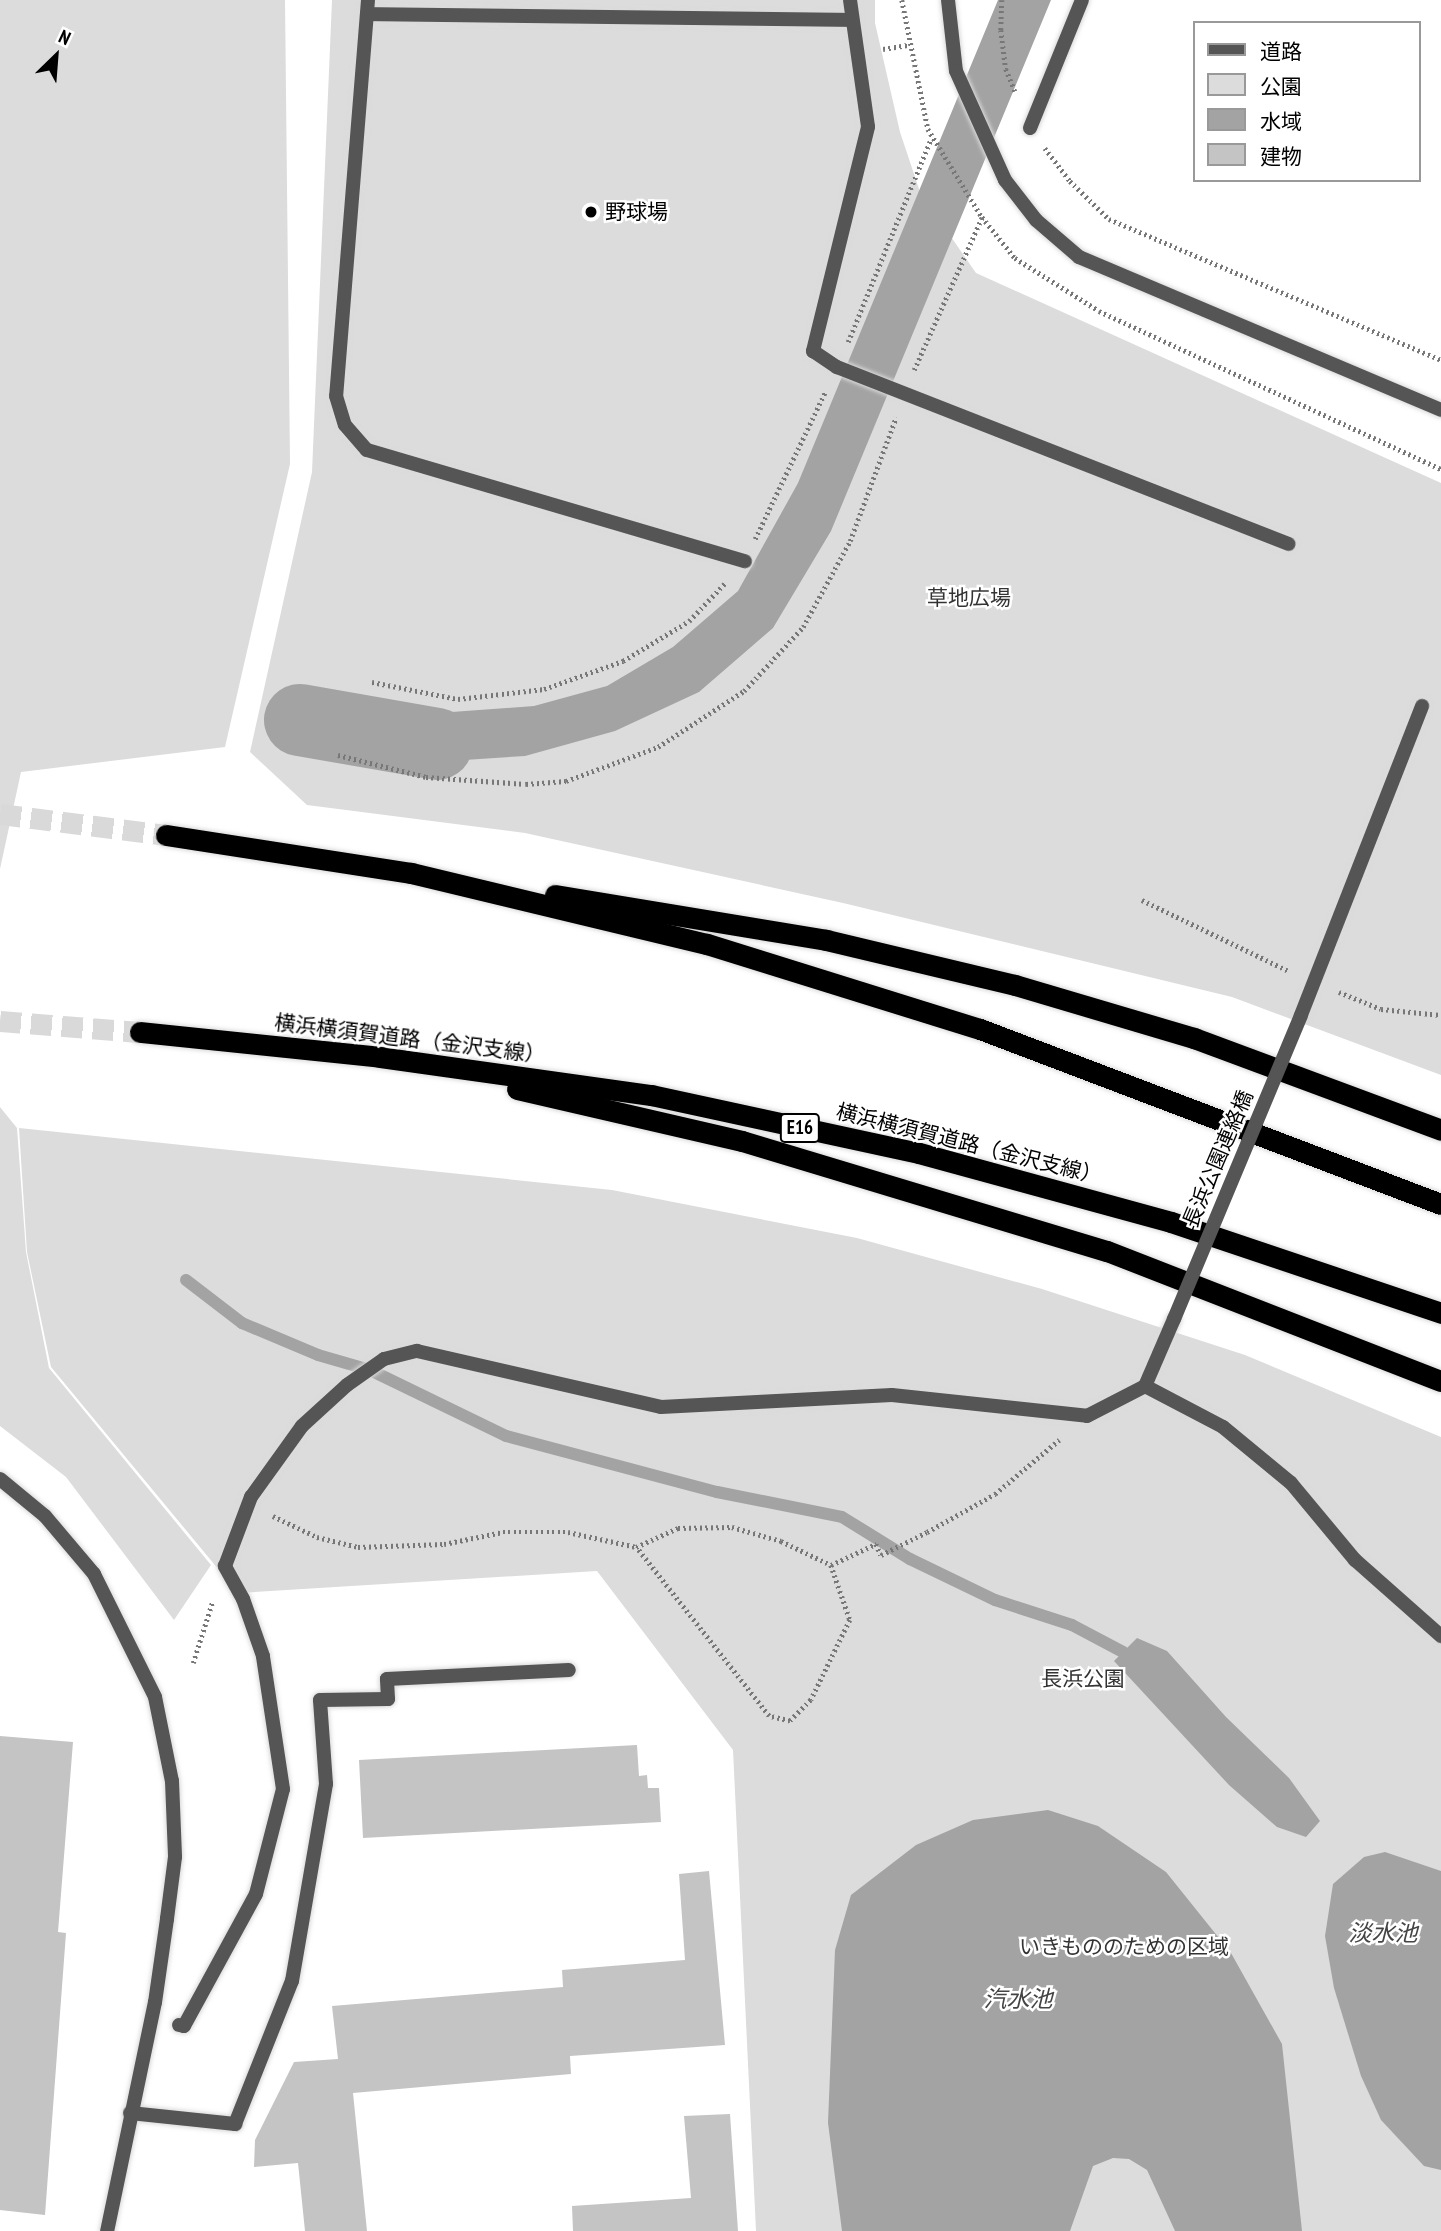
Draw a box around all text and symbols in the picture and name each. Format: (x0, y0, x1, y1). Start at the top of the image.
north arrow (21, 21, 91, 91)
legend (1192, 21, 1420, 182)
text: N (55, 24, 75, 50)
text: 道路 (1260, 38, 1302, 65)
text: 公園 (1260, 73, 1302, 100)
text: 水域 (1260, 108, 1302, 135)
text: 建物 (1260, 143, 1302, 170)
place label: 野球場 (605, 199, 668, 225)
marker: 野球場 (583, 204, 599, 220)
park label: 草地広場 (927, 585, 1011, 611)
street label: 横浜横須賀道路（金沢支線） (273, 1010, 547, 1068)
street label: 長浜公園連絡橋 (1178, 1086, 1258, 1232)
street label: 横浜横須賀道路（金沢支線） (834, 1099, 1104, 1189)
road number: E16 (779, 1112, 821, 1144)
park label: 長浜公園 (1041, 1666, 1125, 1692)
water label: 淡水池 (1349, 1919, 1417, 1947)
park label: いきもののための区域 (1019, 1934, 1229, 1960)
water label: 汽水池 (984, 1985, 1052, 2013)

